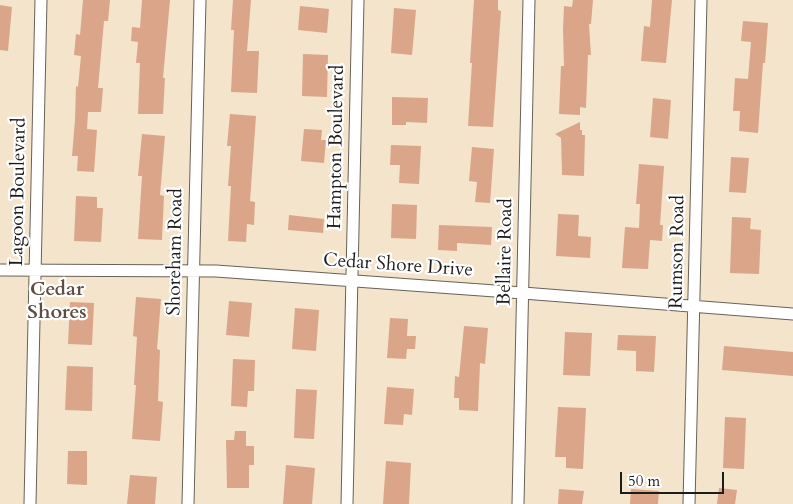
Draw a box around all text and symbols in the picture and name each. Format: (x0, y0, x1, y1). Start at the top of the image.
street label: Hampton Boulevard (324, 65, 350, 229)
street label: Lagoon Boulevard (6, 117, 32, 267)
street label: Shoreham Road (163, 188, 189, 316)
street label: Rumson Road (666, 195, 690, 309)
street label: Bellaire Road (494, 198, 518, 306)
street label: Cedar Shore Drive (322, 249, 474, 283)
district label: Cedar Shores (27, 278, 87, 325)
scale bar (623, 462, 727, 494)
text: 50 m (628, 471, 660, 491)

